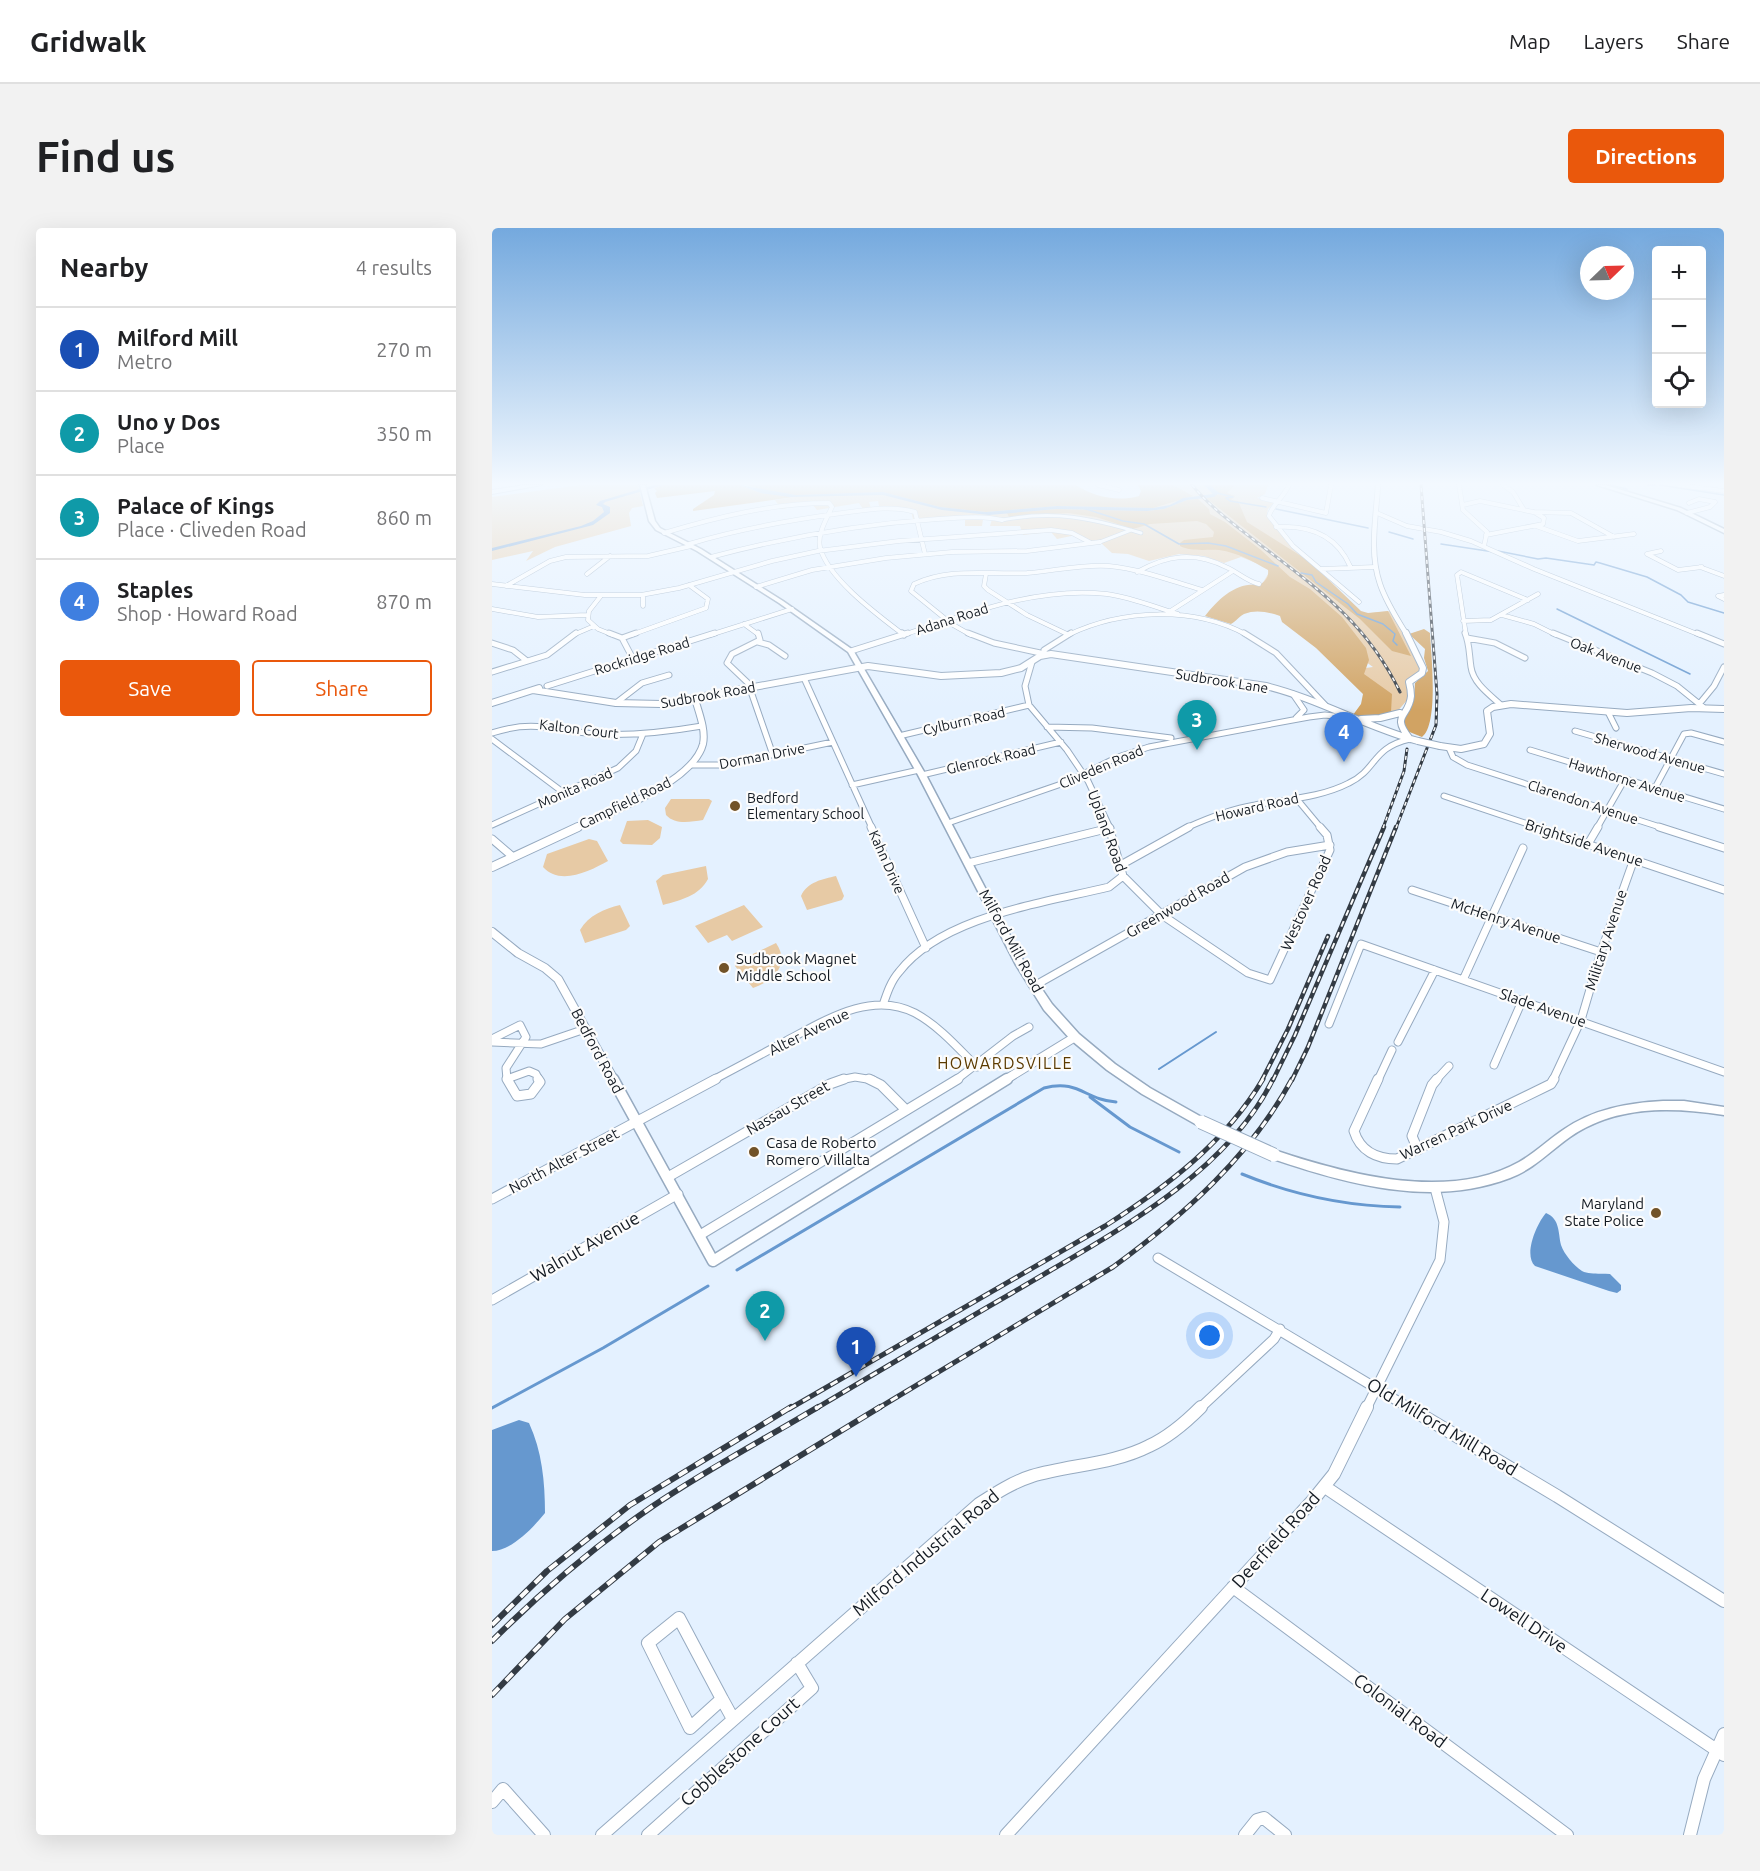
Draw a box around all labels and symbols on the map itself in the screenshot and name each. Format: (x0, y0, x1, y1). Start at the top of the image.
north arrow (1580, 246, 1634, 300)
street label: Adana Road (914, 600, 990, 638)
street label: Rockridge Road (593, 634, 691, 678)
street label: Oak Avenue (1568, 634, 1644, 676)
street label: Sudbrook Lane (1174, 666, 1270, 696)
street label: Sudbrook Road (659, 679, 757, 711)
pin: 3 (1178, 700, 1216, 750)
street label: Cylburn Road (921, 704, 1007, 738)
pin: 4 (1324, 712, 1364, 762)
street label: Kalton Court (538, 716, 620, 742)
street label: Sherwood Avenue (1593, 730, 1707, 776)
street label: Dorman Drive (718, 740, 806, 772)
street label: Glenrock Road (945, 741, 1037, 777)
street label: Cliveden Road (1057, 742, 1145, 792)
street label: Hawthorne Avenue (1567, 755, 1687, 805)
street label: Monita Road (535, 764, 615, 812)
street label: Campfield Road (577, 774, 673, 832)
street label: Clarendon Avenue (1526, 777, 1640, 827)
street label: Upland Road (1085, 787, 1130, 874)
place label: Bedford Elementary School (747, 790, 865, 822)
street label: Howard Road (1214, 790, 1300, 824)
marker: Bedford Elementary School (728, 799, 742, 813)
street label: Brightside Avenue (1523, 815, 1645, 870)
street label: Kahn Drive (866, 828, 908, 896)
street label: Westover Road (1277, 853, 1334, 953)
street label: Greenwood Road (1123, 868, 1233, 941)
street label: Milford Mill Road (976, 886, 1047, 995)
street label: Military Avenue (1581, 887, 1630, 992)
street label: McHenry Avenue (1449, 895, 1563, 946)
place label: Sudbrook Magnet Middle School (736, 950, 856, 984)
marker: Sudbrook Magnet Middle School (717, 961, 731, 975)
street label: Slade Avenue (1498, 985, 1589, 1030)
street label: Bedford Road (568, 1005, 627, 1096)
street label: Alter Avenue (766, 1005, 852, 1058)
district label: HOWARDSVILLE (937, 1054, 1073, 1072)
street label: Nassau Street (743, 1077, 832, 1138)
street label: Warren Park Drive (1397, 1096, 1514, 1163)
street label: North Alter Street (506, 1124, 622, 1197)
place label: Casa de Roberto Romero Villalta (766, 1134, 877, 1168)
marker: Casa de Roberto Romero Villalta (747, 1145, 761, 1159)
place label: Maryland State Police (1565, 1195, 1644, 1229)
marker: Maryland State Police (1649, 1206, 1663, 1220)
street label: Walnut Avenue (526, 1207, 643, 1285)
pin: 2 (746, 1292, 784, 1341)
your location (1195, 1321, 1224, 1350)
pin: 1 (836, 1328, 876, 1377)
street label: Old Milford Mill Road (1364, 1373, 1521, 1479)
street label: Milford Industrial Road (848, 1485, 1003, 1619)
street label: Deerfield Road (1227, 1488, 1323, 1591)
street label: Lowell Drive (1478, 1584, 1571, 1656)
street label: Colonial Road (1350, 1669, 1451, 1752)
street label: Cobblestone Court (676, 1693, 803, 1810)

